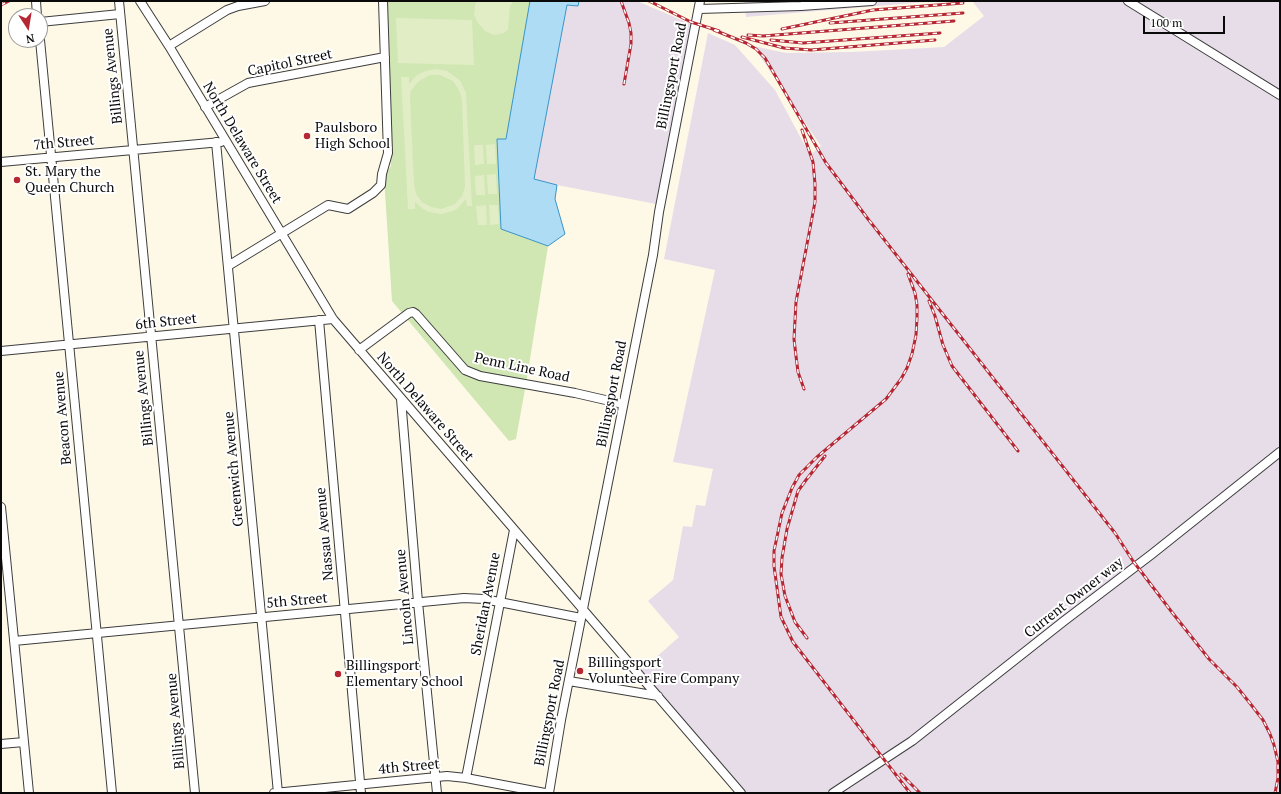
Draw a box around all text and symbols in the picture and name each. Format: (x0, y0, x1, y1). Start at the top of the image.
north arrow (8, 8, 48, 48)
scale bar (1145, 8, 1227, 34)
text: 100 m (1150, 15, 1182, 30)
street label: Billingsport Road (653, 21, 691, 131)
street label: Billings Avenue (100, 27, 126, 125)
text: N (25, 31, 36, 46)
street label: Capitol Street (246, 46, 334, 80)
street label: North Delaware Street (199, 79, 285, 207)
place label: Paulsboro High School (315, 120, 390, 152)
marker: Paulsboro High School (302, 131, 312, 141)
street label: 7th Street (33, 132, 95, 154)
place label: St. Mary the Queen Church (25, 164, 115, 196)
marker: St. Mary the Queen Church (12, 175, 22, 185)
street label: 6th Street (134, 310, 198, 334)
street label: Billingsport Road (593, 339, 631, 449)
street label: Billings Avenue (131, 349, 157, 447)
street label: North Delaware Street (373, 349, 477, 465)
street label: Penn Line Road (473, 350, 571, 386)
street label: Beacon Avenue (51, 370, 75, 466)
street label: Greenwich Avenue (221, 411, 247, 527)
street label: Nassau Avenue (313, 487, 337, 581)
street label: Lincoln Avenue (392, 548, 418, 646)
street label: Sheridan Avenue (468, 551, 504, 657)
street label: Current Owner way (1021, 554, 1127, 642)
street label: 5th Street (266, 590, 328, 612)
place label: Billingsport Volunteer Fire Company (588, 655, 739, 688)
place label: Billingsport Elementary School (346, 658, 463, 690)
street label: Billingsport Road (531, 658, 569, 768)
marker: Billingsport Volunteer Fire Company (575, 666, 585, 676)
marker: Billingsport Elementary School (333, 669, 343, 679)
street label: Billings Avenue (163, 672, 189, 770)
street label: 4th Street (378, 756, 440, 778)

